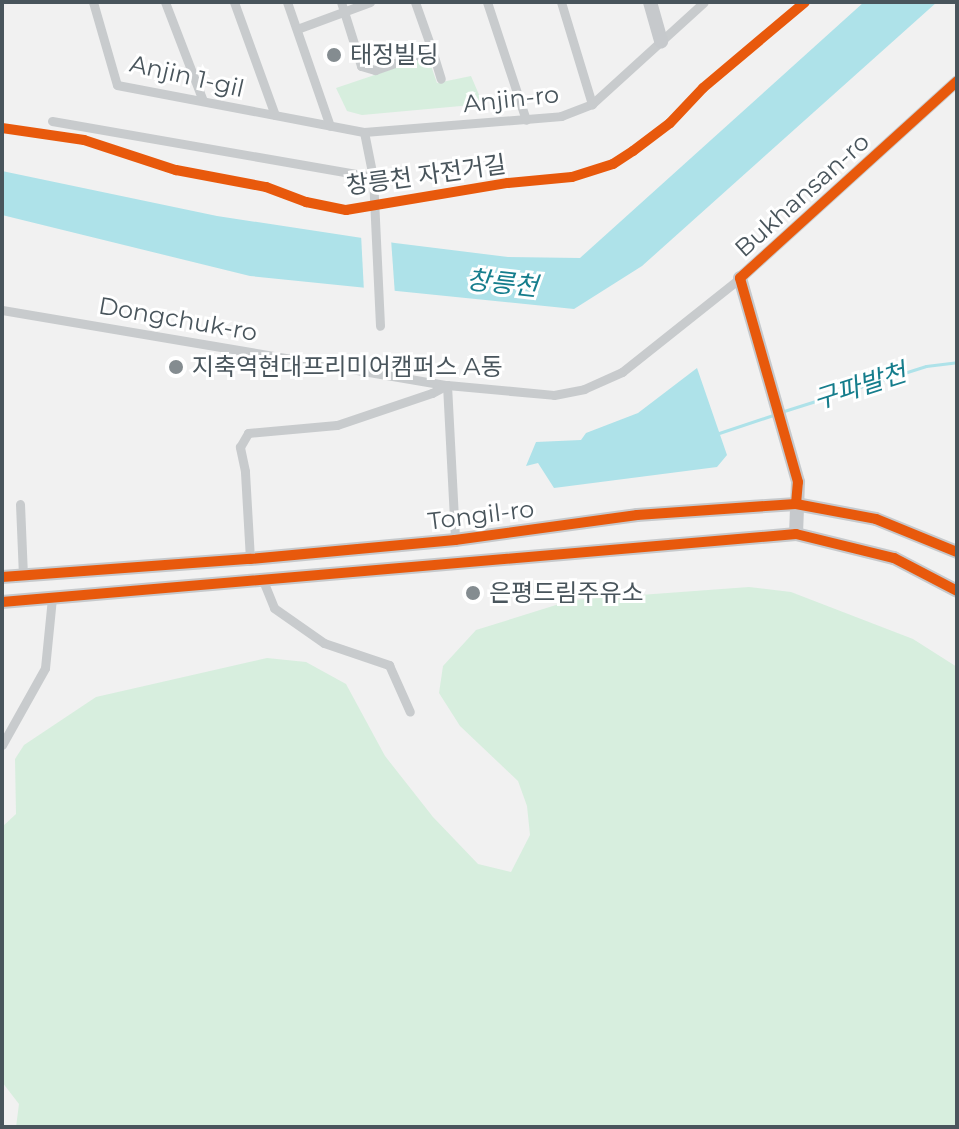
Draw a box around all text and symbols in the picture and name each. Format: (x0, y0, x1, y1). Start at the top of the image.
place label: 태정빌딩 (350, 41, 438, 69)
marker: 태정빌딩 (325, 46, 343, 64)
street label: Anjin 1-gil (127, 49, 247, 103)
street label: Anjin-ro (462, 80, 560, 118)
street label: Bukhansan-ro (729, 127, 875, 263)
street label: 창릉천 자전거길 (344, 150, 508, 200)
water label: 창릉천 (465, 265, 539, 303)
street label: Dongchuk-ro (96, 291, 260, 347)
place label: 지축역현대프리미어캠퍼스 A동 (192, 353, 503, 381)
water label: 구파발천 (810, 357, 910, 417)
marker: 지축역현대프리미어캠퍼스 A동 (167, 358, 185, 376)
street label: Tongil-ro (426, 494, 536, 536)
place label: 은평드림주유소 (489, 579, 644, 607)
marker: 은평드림주유소 (464, 584, 482, 602)

